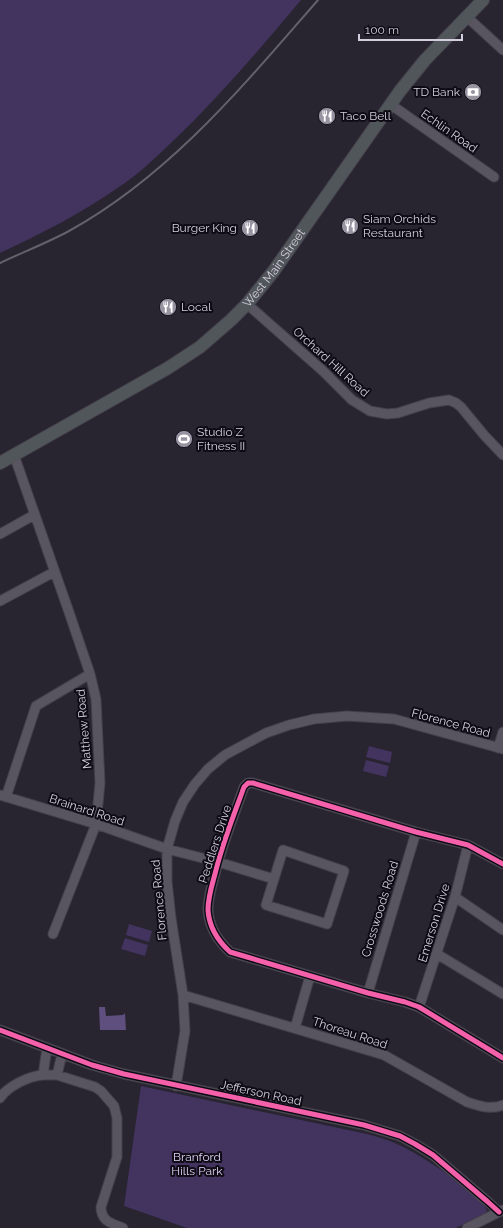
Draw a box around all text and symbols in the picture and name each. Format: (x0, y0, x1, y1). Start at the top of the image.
scale bar (359, 16, 462, 42)
text: 100 m (365, 23, 399, 37)
bank icon: TD Bank (463, 82, 483, 102)
place label: TD Bank (413, 85, 461, 99)
restaurant icon: Taco Bell (317, 106, 337, 126)
street label: Echlin Road (418, 106, 480, 156)
place label: Taco Bell (340, 109, 392, 123)
place label: Siam Orchids Restaurant (363, 212, 436, 240)
restaurant icon: Siam Orchids Restaurant (340, 216, 360, 236)
restaurant icon: Burger King (240, 218, 260, 238)
place label: Burger King (172, 221, 237, 235)
street label: West Main Street (240, 226, 308, 310)
restaurant icon: Local (158, 297, 178, 317)
place label: Local (181, 300, 212, 314)
street label: Orchard Hill Road (290, 324, 372, 400)
place label: Studio Z Fitness II (197, 425, 245, 453)
sports icon: Studio Z Fitness II (174, 429, 194, 449)
street label: Matthew Road (74, 688, 94, 770)
street label: Florence Road (410, 706, 492, 740)
street label: Brainard Road (48, 791, 126, 829)
street label: Peddlers Drive (196, 803, 234, 885)
street label: Florence Road (148, 859, 170, 941)
street label: Crosswoods Road (359, 859, 401, 959)
street label: Emerson Drive (415, 882, 453, 964)
street label: Thoreau Road (311, 1014, 389, 1052)
street label: Jefferson Road (219, 1078, 303, 1108)
park label: Branford Hills Park (171, 1150, 223, 1178)

